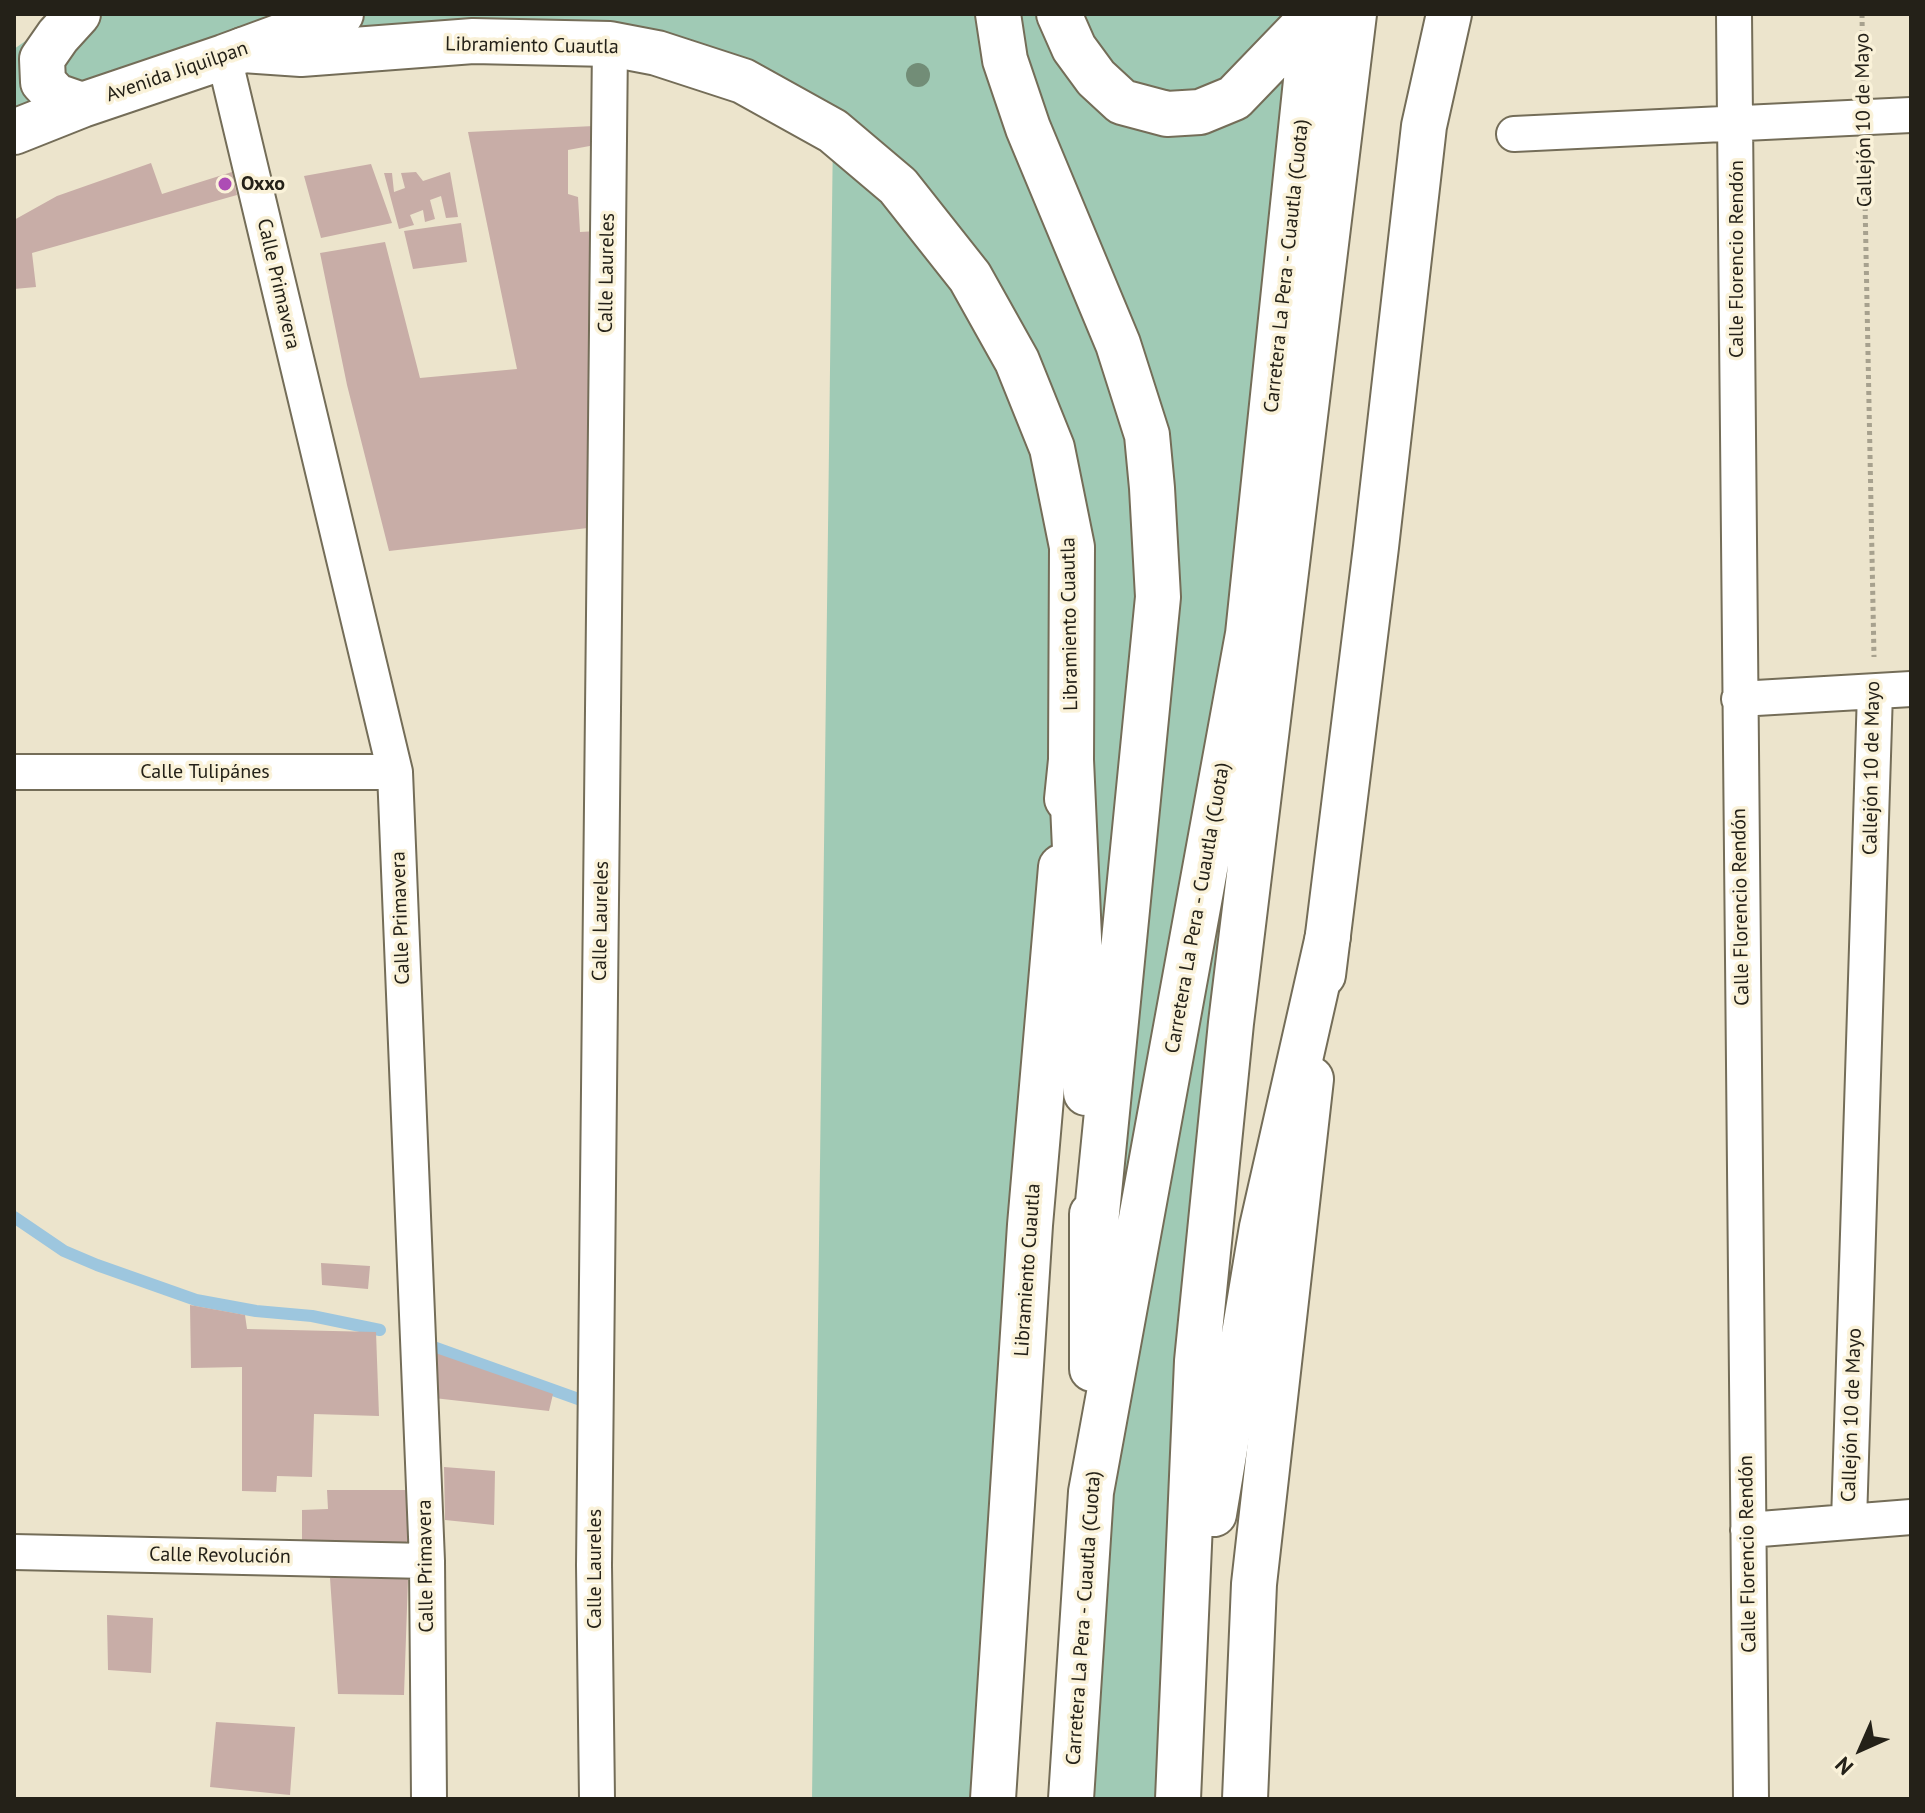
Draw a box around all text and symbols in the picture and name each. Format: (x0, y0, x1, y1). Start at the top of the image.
street label: Libramiento Cuautla (445, 32, 619, 60)
street label: Callejón 10 de Mayo (1850, 33, 1878, 207)
street label: Avenida Jiquilpan (103, 36, 251, 108)
street label: Carretera La Pera - Cuautla (Cuota) (1260, 118, 1314, 414)
street label: Calle Florencio Rendón (1725, 160, 1749, 358)
place label: Oxxo (241, 172, 285, 196)
marker: Oxxo (216, 175, 234, 193)
street label: Calle Laureles (594, 213, 620, 333)
street label: Calle Primavera (251, 216, 305, 352)
street label: Libramiento Cuautla (1056, 537, 1084, 711)
street label: Callejón 10 de Mayo (1858, 681, 1886, 855)
street label: Calle Tulipánes (140, 760, 270, 784)
street label: Carretera La Pera - Cuautla (Cuota) (1161, 761, 1235, 1055)
street label: Calle Florencio Rendón (1727, 808, 1755, 1006)
street label: Calle Primavera (387, 851, 415, 985)
street label: Calle Laureles (588, 861, 614, 981)
street label: Libramiento Cuautla (1010, 1183, 1046, 1357)
street label: Callejón 10 de Mayo (1837, 1328, 1867, 1502)
street label: Calle Florencio Rendón (1734, 1455, 1762, 1653)
street label: Carretera La Pera - Cuautla (Cuota) (1062, 1470, 1106, 1766)
street label: Calle Primavera (413, 1499, 439, 1633)
street label: Calle Laureles (583, 1509, 607, 1629)
street label: Calle Revolución (149, 1543, 291, 1569)
north arrow (1821, 1709, 1901, 1789)
text: N (1829, 1751, 1859, 1781)

